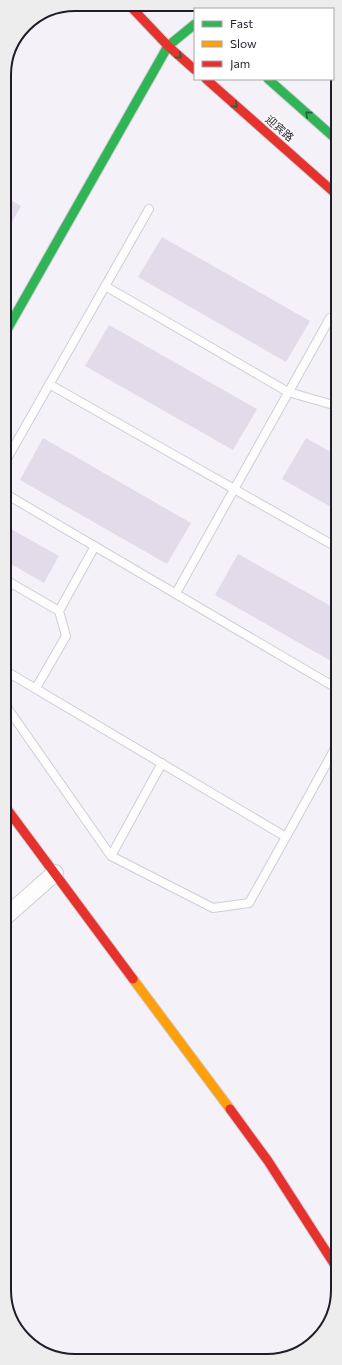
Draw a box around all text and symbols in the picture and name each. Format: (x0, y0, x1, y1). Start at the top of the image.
legend (194, 8, 334, 80)
text: Fast (230, 16, 253, 30)
text: Slow (230, 36, 257, 50)
one-way arrow (174, 51, 182, 58)
text: Jam (230, 56, 250, 71)
one-way arrow (230, 100, 238, 107)
one-way arrow (305, 111, 313, 119)
street label: 迎宾路 (263, 112, 297, 144)

